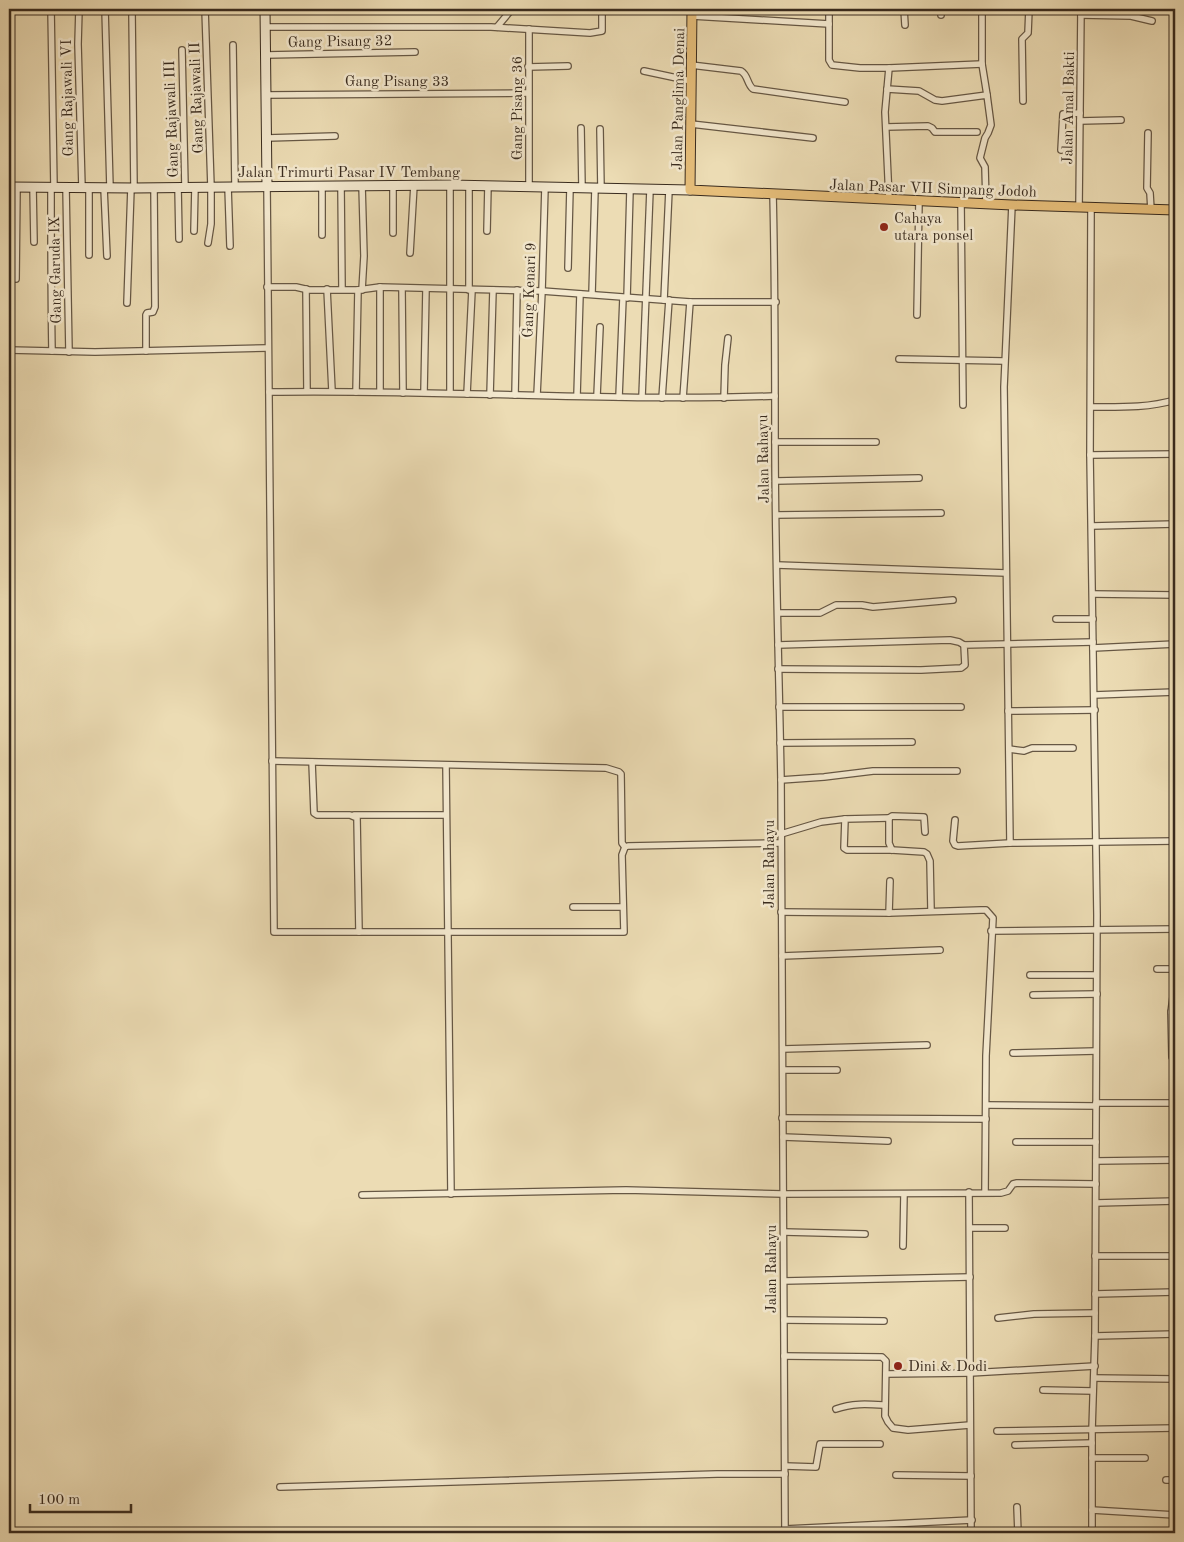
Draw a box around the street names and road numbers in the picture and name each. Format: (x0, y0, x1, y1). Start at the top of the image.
street label: Jalan Panglima Denai (671, 28, 688, 170)
street label: Gang Pisang 32 (288, 34, 392, 51)
street label: Gang Rajawali VI (60, 39, 77, 157)
street label: Gang Rajawali II (188, 42, 207, 154)
street label: Jalan Amal Bakti (1061, 51, 1078, 165)
street label: Gang Pisang 36 (511, 56, 526, 160)
street label: Gang Rajawali III (163, 60, 182, 178)
street label: Gang Pisang 33 (345, 75, 449, 90)
street label: Jalan Trimurti Pasar IV Tembang (238, 166, 460, 181)
street label: Jalan Pasar VII Simpang Jodoh (829, 178, 1037, 201)
street label: Gang Garuda IX (48, 216, 65, 324)
street label: Gang Kenari 9 (521, 242, 540, 338)
street label: Jalan Rahayu (756, 414, 773, 503)
street label: Jalan Rahayu (763, 820, 778, 908)
street label: Jalan Rahayu (765, 1225, 780, 1313)

